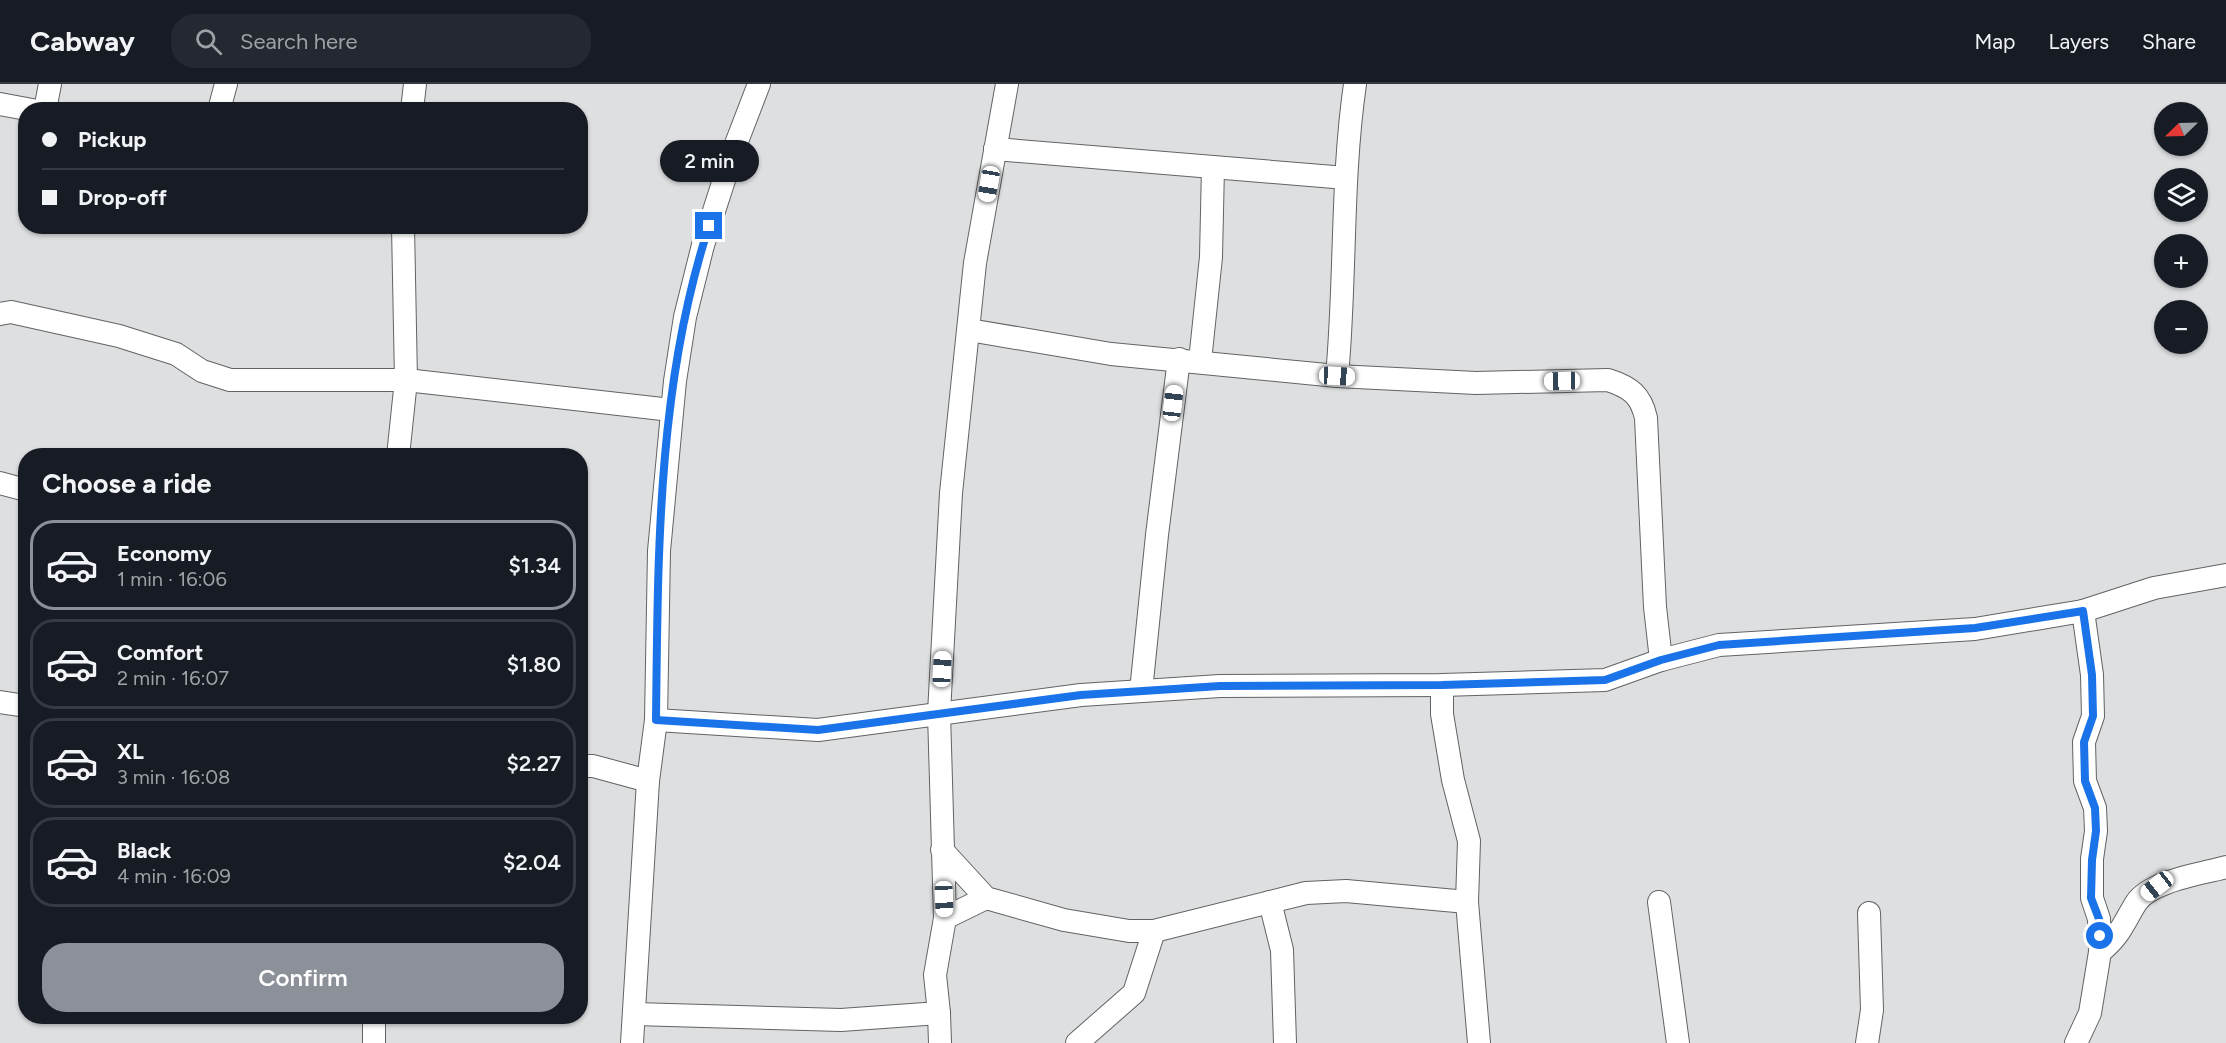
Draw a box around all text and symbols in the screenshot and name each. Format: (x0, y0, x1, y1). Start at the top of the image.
search box (171, 14, 591, 68)
text: Cabway (30, 24, 135, 58)
icon: search (192, 25, 225, 58)
text: Search here (240, 28, 357, 55)
text: Map (1975, 29, 2015, 54)
text: Layers (2048, 29, 2109, 54)
text: Share (2142, 29, 2196, 54)
north arrow (2154, 102, 2208, 156)
map controls (2154, 102, 2208, 354)
text: Pickup (78, 126, 147, 153)
callout: 2 min (660, 139, 758, 181)
text: 2 min (685, 149, 734, 173)
car (977, 165, 1001, 203)
button: layers (2154, 168, 2208, 222)
text: Drop-off (78, 184, 167, 211)
route end (695, 212, 722, 239)
button: + (2154, 234, 2208, 288)
button: − (2154, 300, 2208, 354)
car (1319, 366, 1355, 386)
car (1544, 372, 1580, 390)
car (1162, 384, 1184, 422)
text: Choose a ride (42, 467, 211, 500)
icon: car (45, 538, 99, 592)
text: Economy (117, 540, 212, 567)
text: $1.34 (508, 552, 561, 579)
text: 1 min · 16:06 (117, 567, 227, 591)
icon: car (45, 637, 99, 691)
text: Comfort (117, 639, 203, 666)
text: $1.80 (507, 651, 561, 678)
car (932, 651, 952, 687)
text: 2 min · 16:07 (117, 666, 229, 690)
icon: car (45, 736, 99, 790)
text: XL (117, 738, 144, 765)
text: $2.27 (506, 750, 561, 777)
text: 3 min · 16:08 (117, 765, 230, 789)
icon: car (45, 835, 99, 889)
text: Black (117, 837, 171, 864)
text: $2.04 (503, 849, 561, 876)
text: 4 min · 16:09 (117, 864, 231, 888)
car (2137, 868, 2177, 904)
car (934, 881, 954, 917)
route start (2086, 922, 2113, 949)
button: Confirm (42, 943, 564, 1012)

